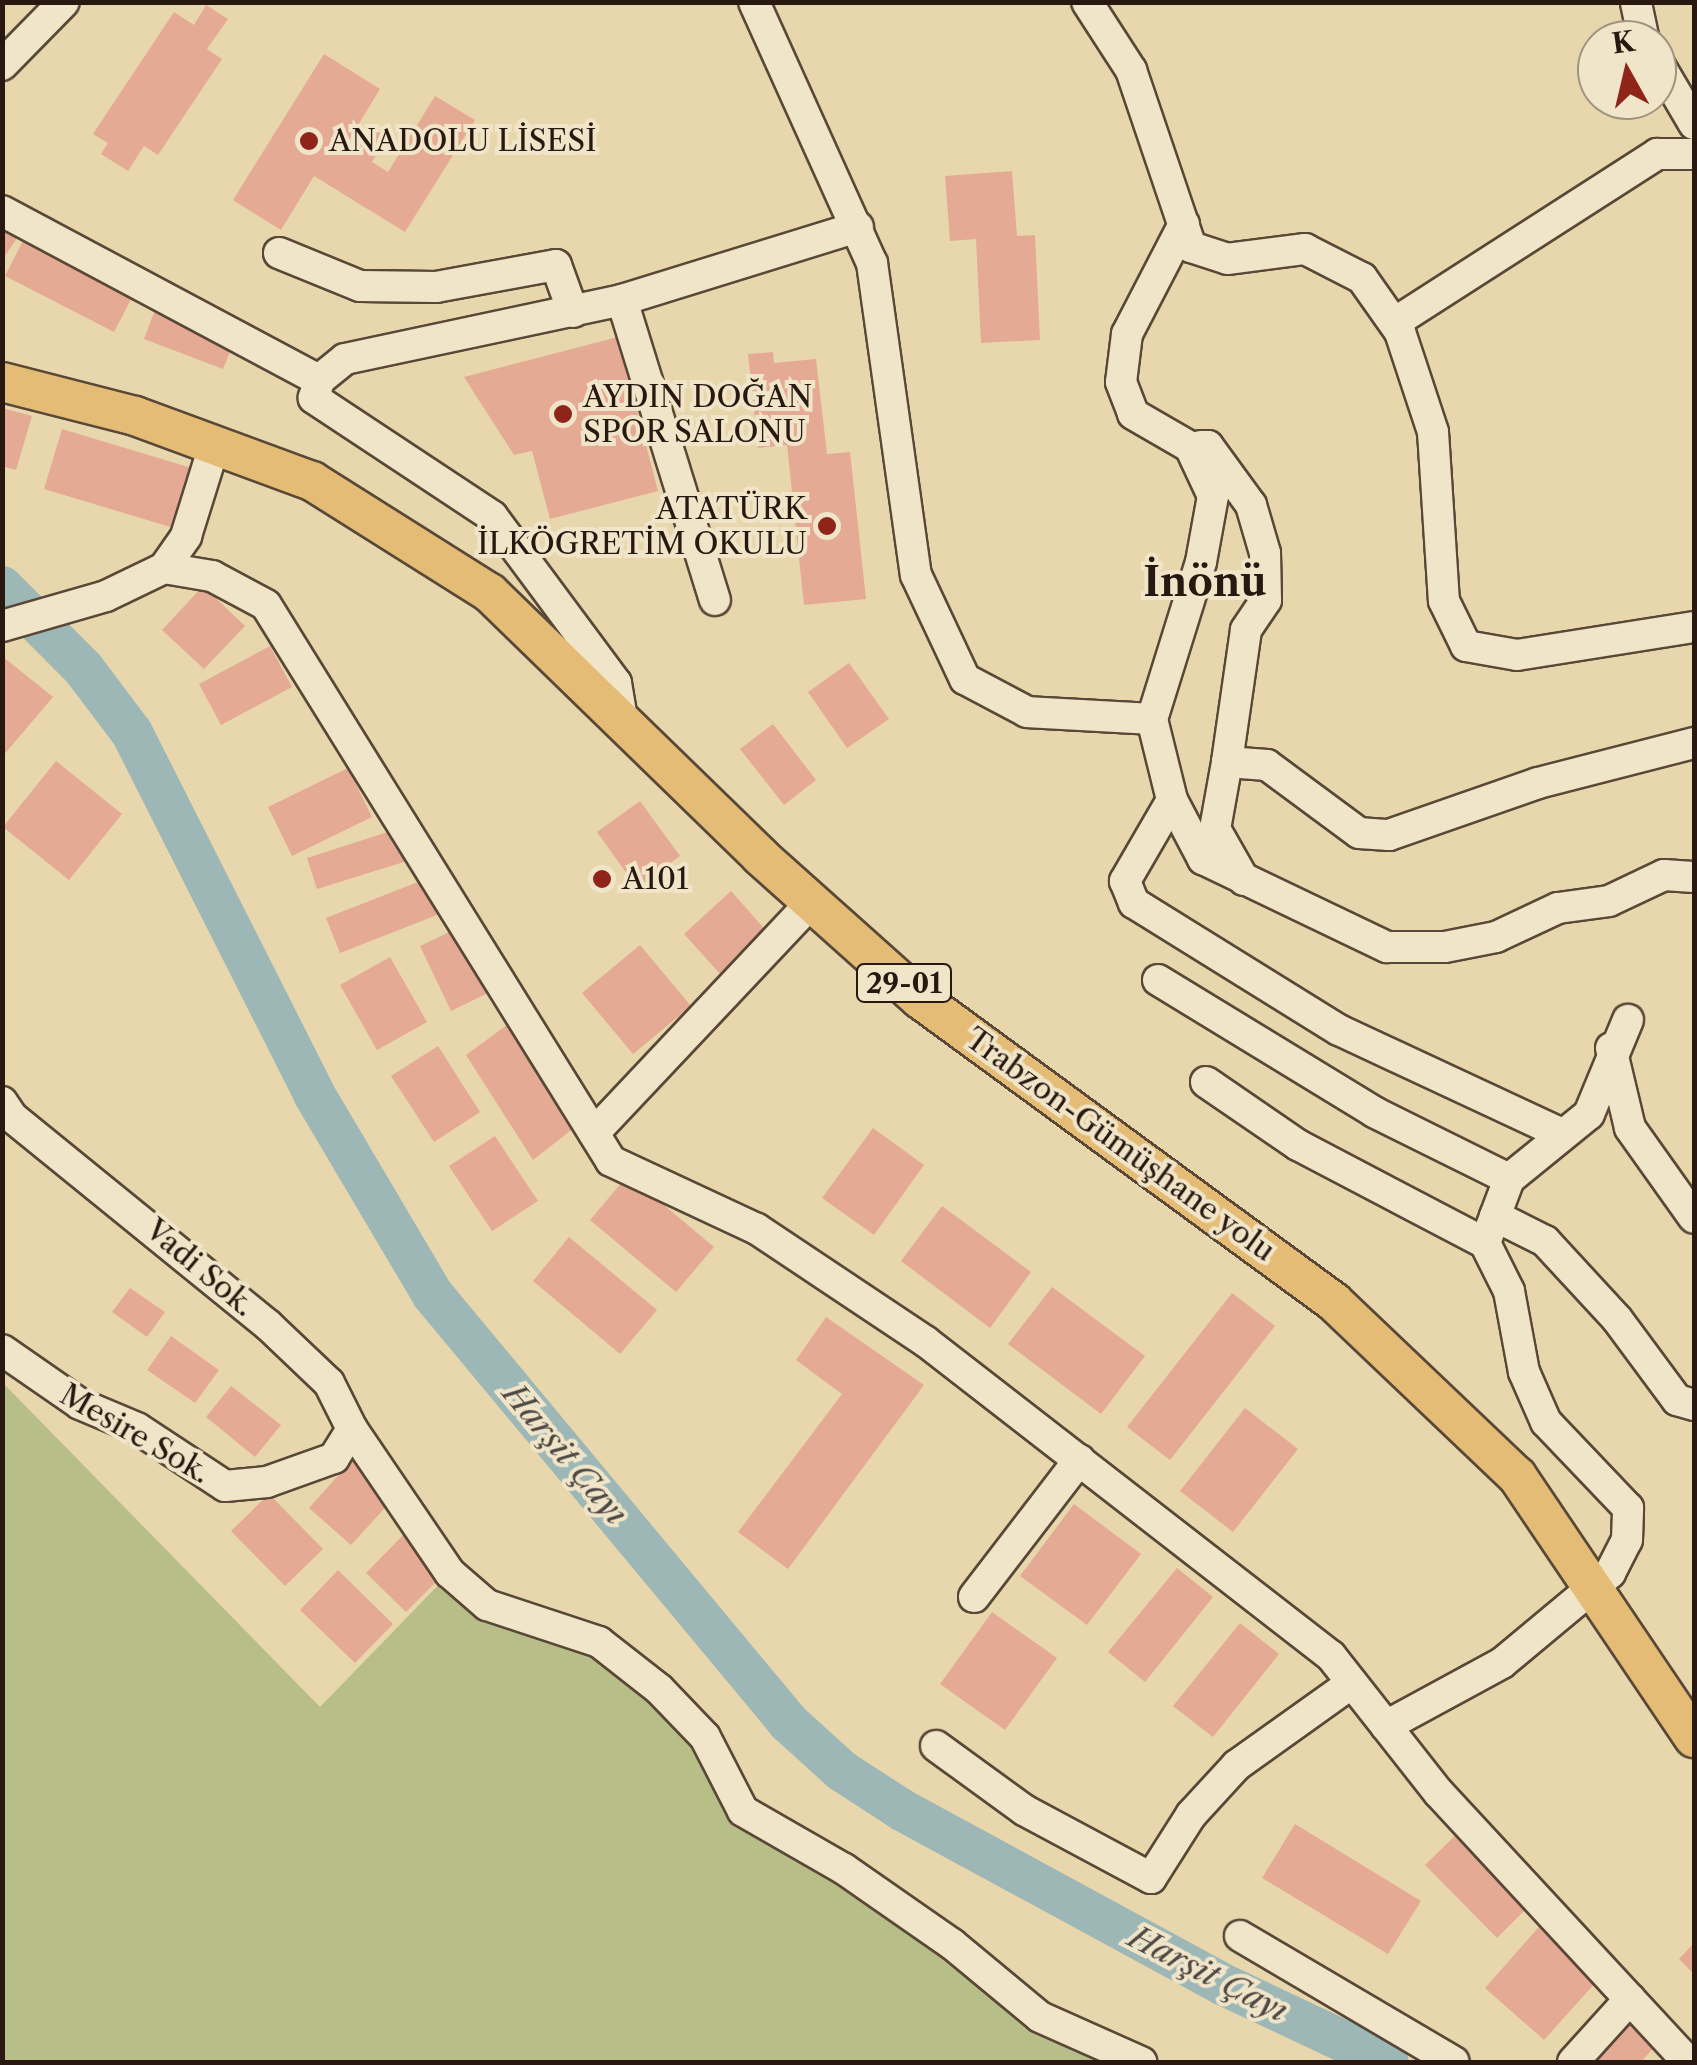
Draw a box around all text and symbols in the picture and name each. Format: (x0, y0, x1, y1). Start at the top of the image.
north arrow (1577, 20, 1677, 120)
text: K (1610, 24, 1637, 61)
place label: ANADOLU LİSESİ (329, 123, 596, 159)
marker: ANADOLU LİSESİ (298, 130, 320, 152)
place label: AYDIN DOĞAN SPOR SALONU (583, 379, 812, 450)
marker: AYDIN DOĞAN SPOR SALONU (552, 403, 574, 425)
place label: ATATÜRK İLKÖGRETİM OKULU (477, 491, 807, 562)
marker: ATATÜRK İLKÖGRETİM OKULU (816, 515, 838, 537)
district label: İnönü (1143, 558, 1267, 606)
place label: A101 (622, 861, 689, 897)
marker: A101 (591, 868, 613, 890)
road number: 29-01 (854, 960, 954, 1006)
street label: Trabzon-Gümüşhane yolu (958, 1020, 1282, 1270)
street label: Vadi Sok. (138, 1212, 262, 1324)
water label: Harşit Çayı (495, 1375, 635, 1533)
street label: Mesire Sok. (54, 1377, 216, 1491)
water label: Harşit Çayı (1122, 1918, 1294, 2030)

